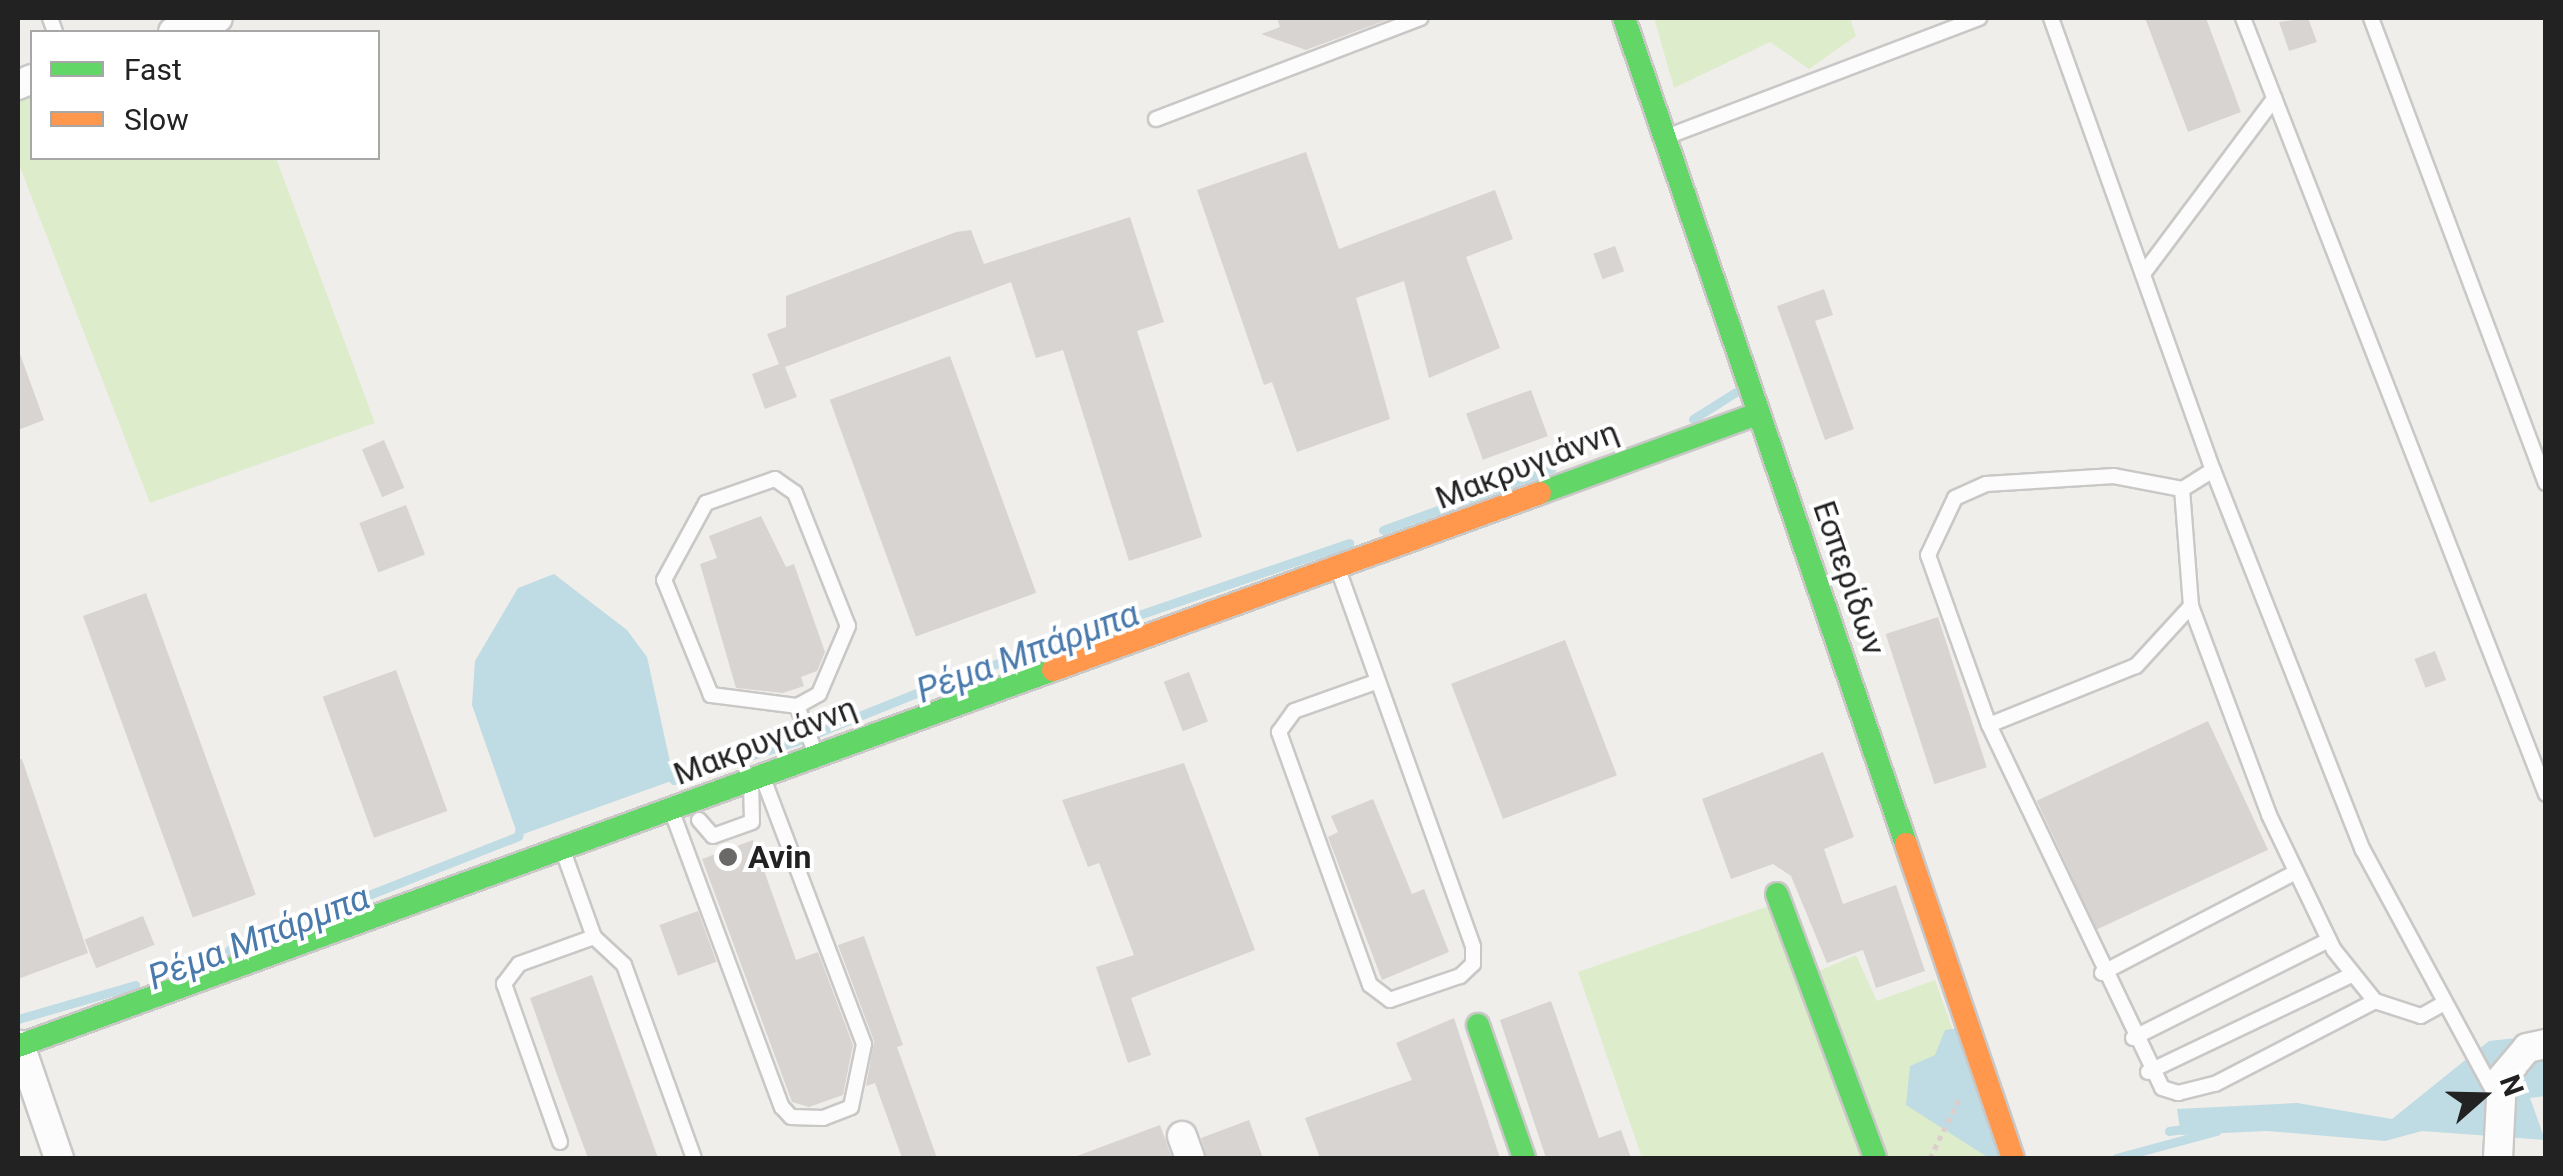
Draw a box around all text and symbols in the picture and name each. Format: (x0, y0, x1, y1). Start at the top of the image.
legend (30, 30, 380, 160)
text: Fast (124, 52, 182, 87)
text: Slow (124, 102, 189, 137)
street label: Μακρυγιάννη (1430, 413, 1624, 517)
street label: Εσπερίδων (1805, 496, 1893, 660)
water label: Ρέμα Μπάρμπα (911, 593, 1145, 713)
street label: Μακρυγιάννη (668, 689, 862, 793)
place label: Avin (748, 838, 811, 876)
marker: Avin (717, 846, 739, 868)
water label: Ρέμα Μπάρμπα (142, 877, 376, 999)
north arrow (2433, 1046, 2533, 1146)
text: N (2493, 1071, 2531, 1100)

